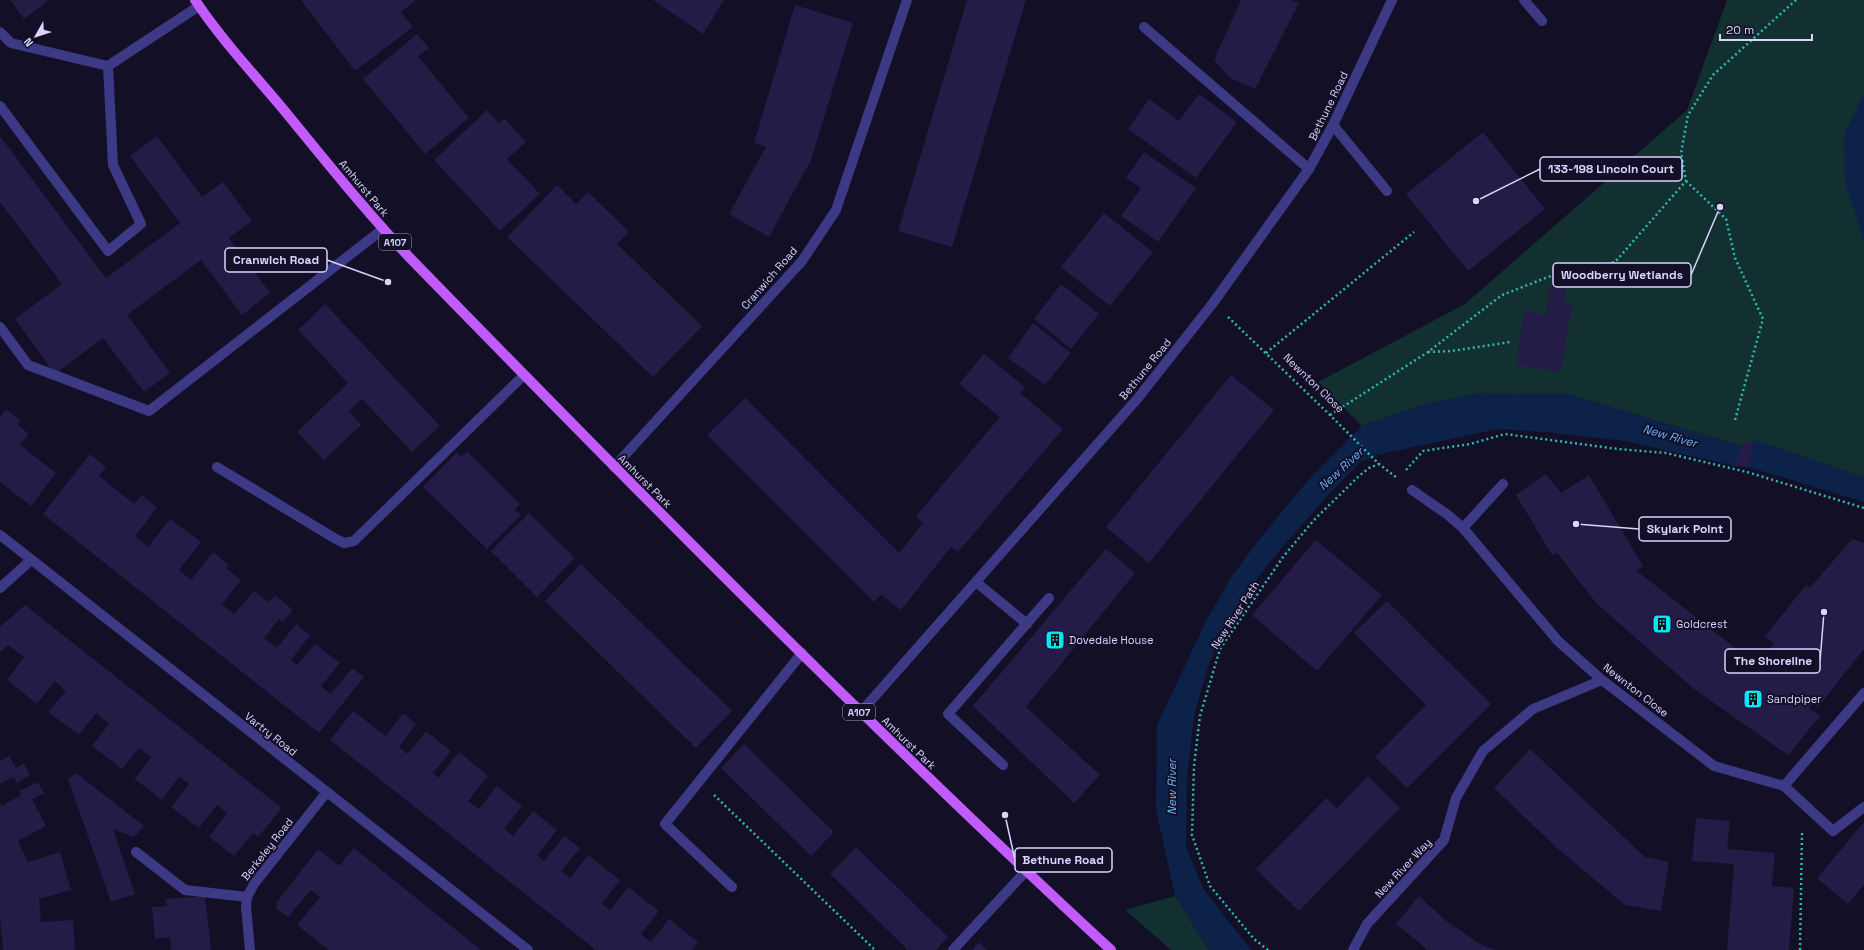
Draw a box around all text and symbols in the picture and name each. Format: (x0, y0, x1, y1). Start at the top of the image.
north arrow (16, 16, 56, 56)
scale bar (1720, 16, 1812, 42)
text: 20 m (1726, 22, 1754, 38)
text: N (20, 35, 36, 50)
street label: Bethune Road (1305, 69, 1351, 143)
street label: Amhurst Park (336, 157, 392, 219)
callout: 133-198 Lincoln Court (1540, 157, 1682, 181)
text: 133-198 Lincoln Court (1548, 161, 1674, 177)
road number: A107 (379, 234, 411, 250)
street label: Cranwich Road (738, 244, 800, 312)
callout: Cranwich Road (225, 248, 327, 272)
text: Cranwich Road (233, 252, 319, 268)
callout: Woodberry Wetlands (1553, 263, 1691, 287)
text: Woodberry Wetlands (1561, 267, 1683, 283)
street label: Bethune Road (1116, 335, 1174, 403)
street label: Newnton Close (1281, 350, 1347, 416)
water label: New River (1641, 421, 1701, 452)
water label: New River (1315, 443, 1368, 494)
street label: Amhurst Park (615, 451, 675, 511)
callout: Skylark Point (1639, 517, 1731, 541)
text: Skylark Point (1647, 521, 1723, 537)
street label: New River Path (1208, 578, 1262, 652)
building icon: Goldcrest (1651, 613, 1673, 635)
place label: Goldcrest (1676, 617, 1728, 631)
building icon: Dovedale House (1044, 629, 1066, 651)
place label: Dovedale House (1069, 633, 1154, 647)
callout: The Shoreline (1725, 649, 1820, 673)
text: The Shoreline (1734, 653, 1812, 669)
street label: Newnton Close (1600, 660, 1672, 720)
building icon: Sandpiper (1742, 688, 1764, 710)
place label: Sandpiper (1767, 692, 1821, 706)
road number: A107 (843, 704, 875, 720)
street label: Vartry Road (242, 709, 300, 759)
street label: Amhurst Park (879, 714, 939, 772)
water label: New River (1164, 758, 1180, 815)
street label: Berkeley Road (238, 815, 296, 883)
street label: New River Way (1372, 835, 1434, 901)
callout: Bethune Road (1015, 848, 1112, 872)
text: Bethune Road (1022, 852, 1104, 868)

